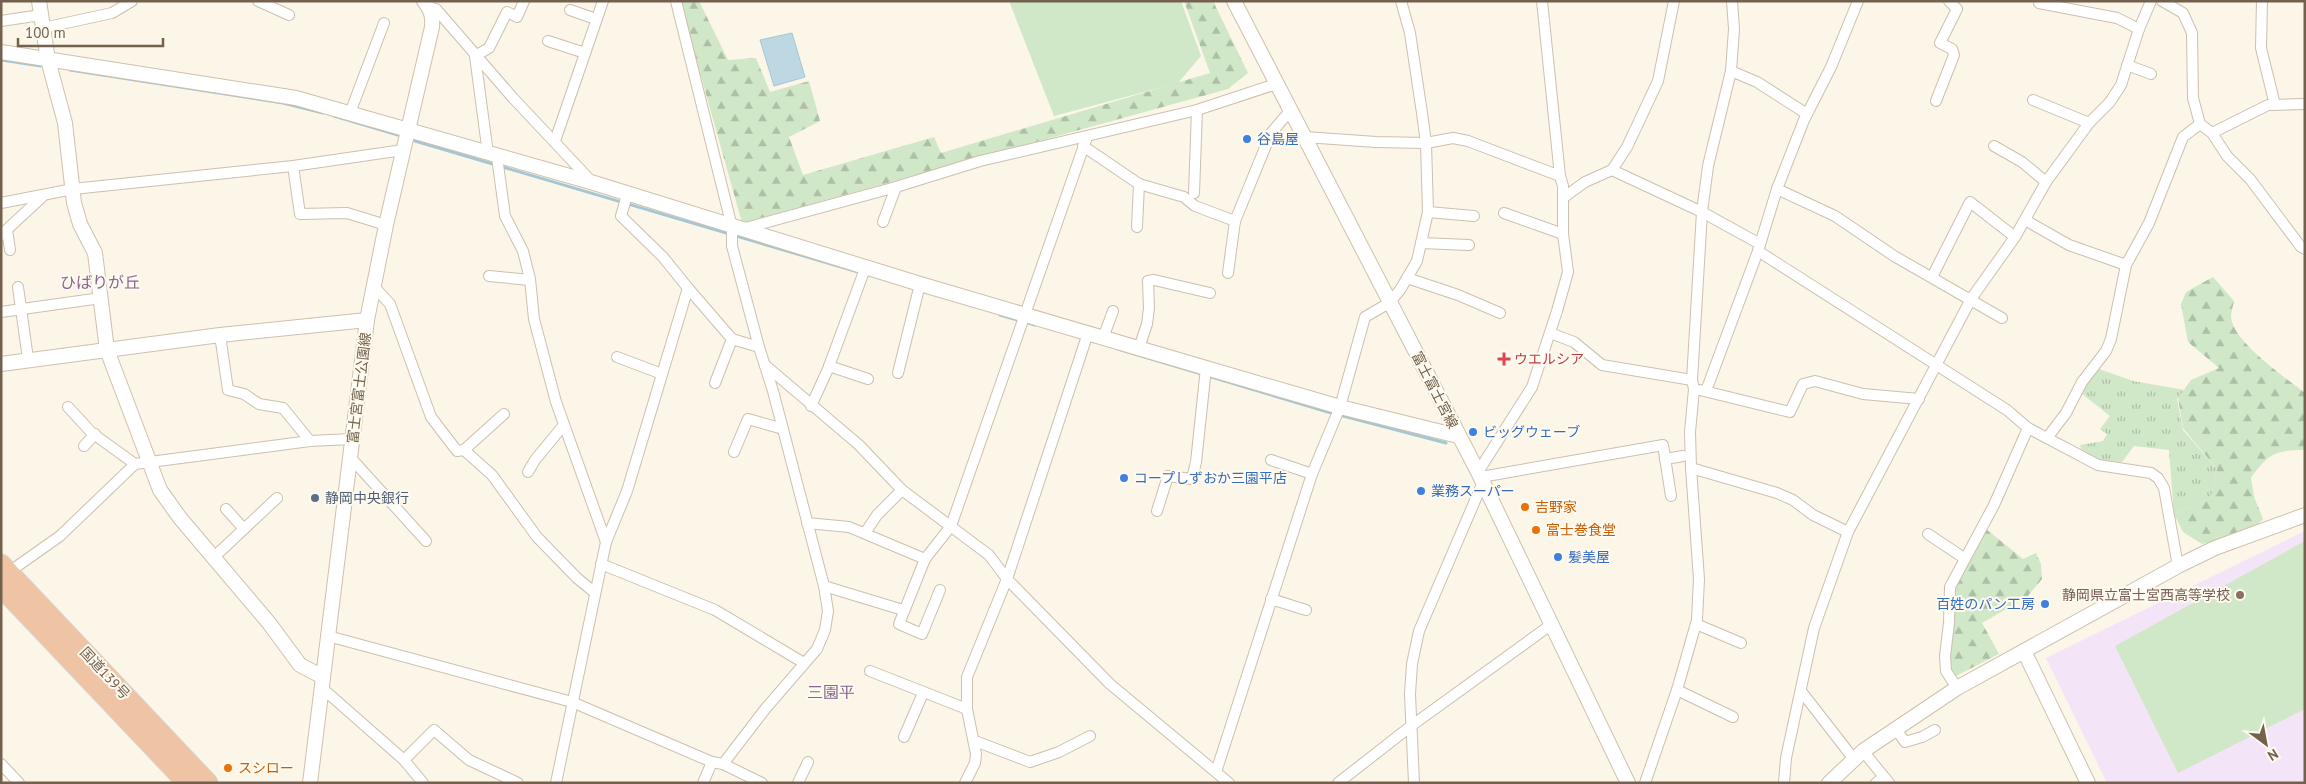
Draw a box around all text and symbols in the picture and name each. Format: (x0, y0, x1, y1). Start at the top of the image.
scale bar (18, 15, 162, 47)
text: 100 m (25, 23, 66, 42)
place label: 谷島屋 (1257, 130, 1299, 148)
marker: 谷島屋 (1241, 133, 1253, 145)
district label: ひばりが丘 (60, 272, 140, 292)
street label: 富士宮富士公園線 (343, 331, 375, 445)
street label: 富士富士宮線 (1408, 348, 1462, 432)
place label: ウエルシア (1514, 350, 1584, 368)
marker: ウエルシア (1498, 353, 1510, 365)
place label: ビッグウェーブ (1483, 423, 1580, 441)
marker: ビッグウェーブ (1467, 426, 1479, 438)
place label: コープしずおか三園平店 (1134, 469, 1287, 487)
marker: コープしずおか三園平店 (1118, 472, 1130, 484)
place label: 業務スーパー (1431, 482, 1515, 500)
marker: 業務スーパー (1415, 485, 1427, 497)
place label: 静岡中央銀行 (325, 489, 409, 507)
marker: 静岡中央銀行 (309, 492, 321, 504)
place label: 吉野家 (1535, 498, 1577, 516)
marker: 吉野家 (1519, 501, 1531, 513)
place label: 富士巻食堂 (1546, 521, 1616, 539)
marker: 富士巻食堂 (1530, 524, 1542, 536)
place label: 髪美屋 (1568, 548, 1610, 566)
marker: 髪美屋 (1552, 551, 1564, 563)
place label: 静岡県立富士宮西高等学校 (2062, 586, 2230, 604)
marker: 静岡県立富士宮西高等学校 (2234, 589, 2246, 601)
place label: 百姓のパン工房 (1936, 595, 2035, 613)
marker: 百姓のパン工房 (2039, 598, 2051, 610)
street label: 国道139号 (76, 643, 134, 703)
district label: 三園平 (807, 682, 855, 702)
north arrow (2241, 719, 2291, 769)
text: N (2264, 745, 2282, 765)
place label: スシロー (238, 759, 294, 777)
marker: スシロー (222, 762, 234, 774)

